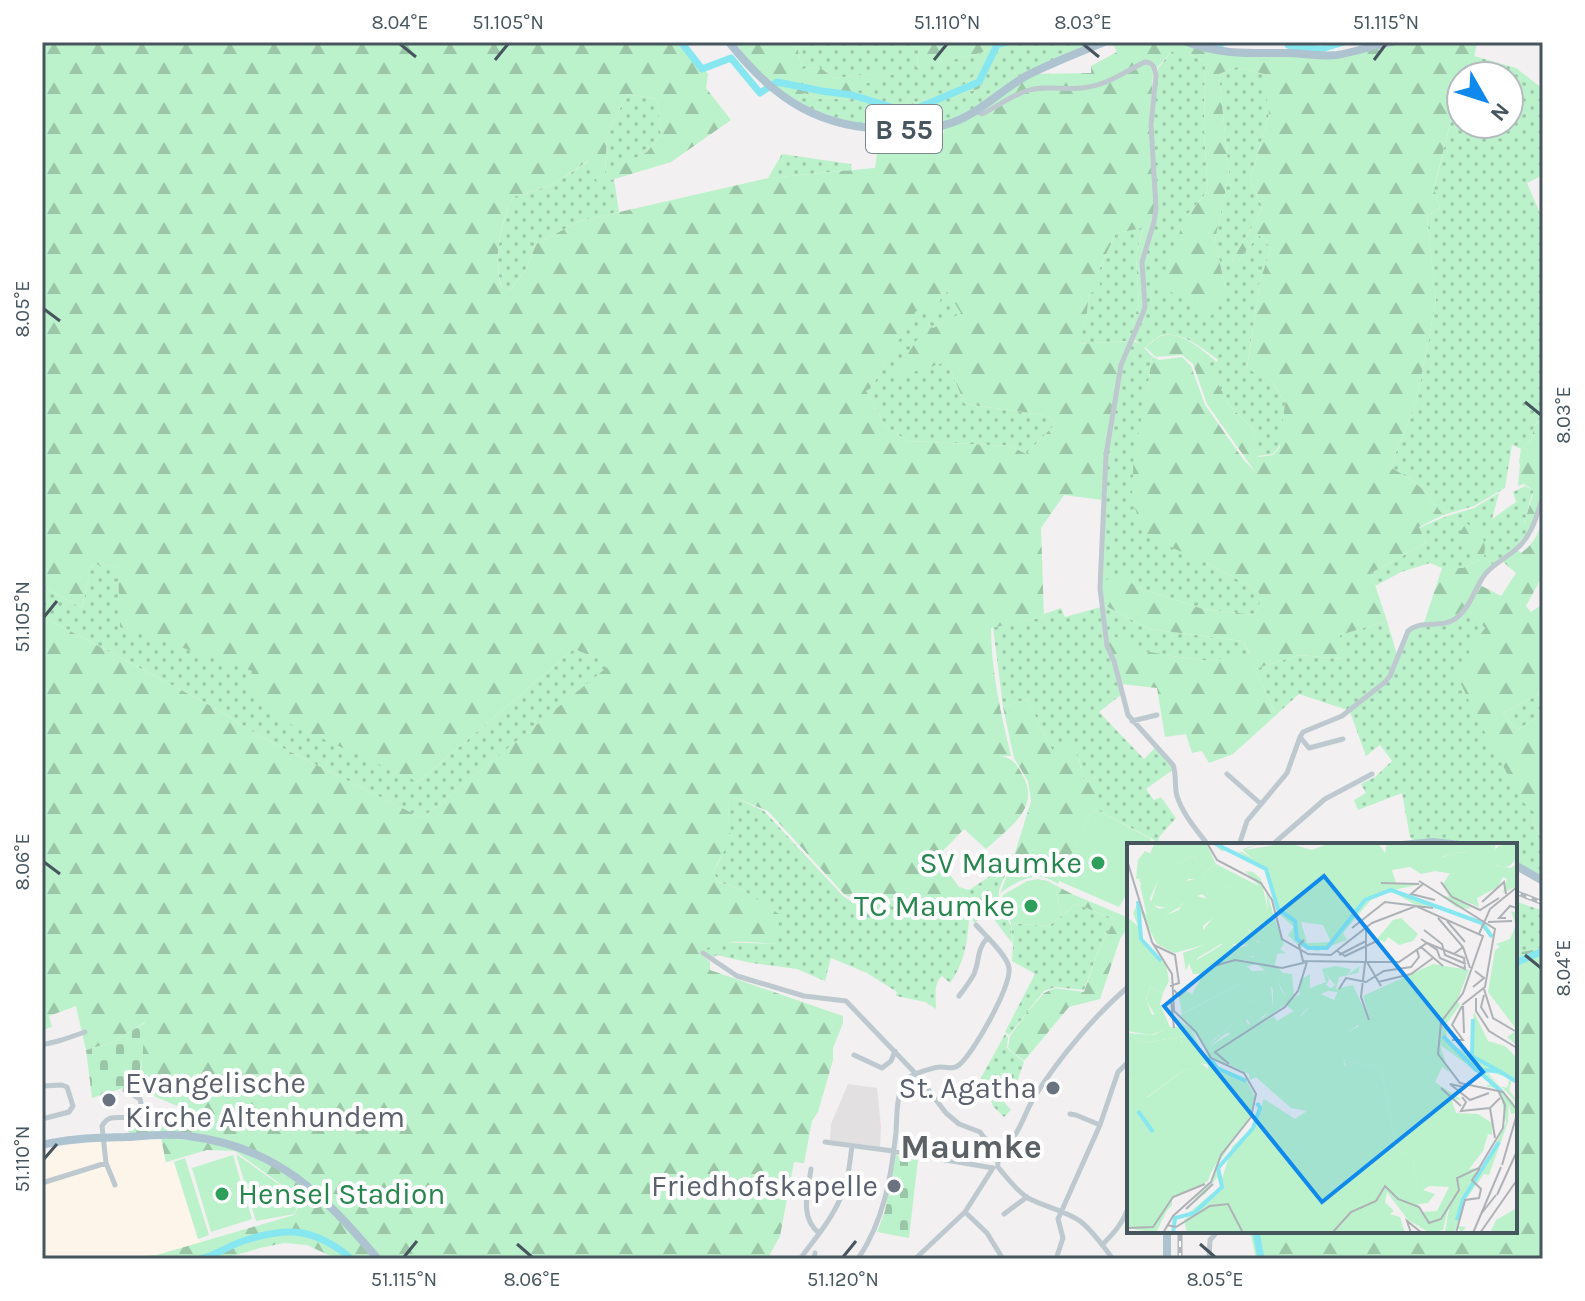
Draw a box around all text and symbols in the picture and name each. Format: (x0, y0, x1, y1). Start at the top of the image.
text: 8.04°E (372, 11, 428, 34)
text: 51.105°N (472, 11, 544, 34)
text: 51.110°N (913, 11, 981, 34)
text: 8.03°E (1054, 11, 1112, 34)
text: 51.115°N (1353, 11, 1419, 34)
north arrow (1445, 60, 1525, 140)
text: N (1485, 98, 1515, 126)
road number: B 55 (866, 105, 942, 153)
text: 8.05°E (11, 280, 34, 338)
text: 8.03°E (1552, 386, 1575, 444)
text: 51.105°N (11, 581, 34, 653)
text: 8.06°E (11, 833, 34, 891)
inset map (1127, 843, 1517, 1233)
place label: SV Maumke (919, 845, 1082, 881)
marker: SV Maumke (1089, 854, 1107, 872)
place label: TC Maumke (854, 888, 1015, 924)
marker: TC Maumke (1022, 897, 1040, 915)
text: 8.04°E (1552, 940, 1575, 996)
place label: Evangelische Kirche Altenhundem (125, 1065, 405, 1135)
place label: St. Agatha (899, 1070, 1037, 1106)
marker: St. Agatha (1044, 1079, 1062, 1097)
marker: Evangelische Kirche Altenhundem (100, 1091, 118, 1109)
text: 51.110°N (11, 1125, 34, 1193)
district label: Maumke (900, 1127, 1042, 1167)
place label: Friedhofskapelle (651, 1168, 878, 1204)
place label: Hensel Stadion (238, 1176, 445, 1212)
marker: Friedhofskapelle (885, 1177, 903, 1195)
marker: Hensel Stadion (213, 1185, 231, 1203)
text: 51.115°N (371, 1268, 437, 1291)
text: 8.06°E (503, 1268, 561, 1291)
text: 51.120°N (807, 1268, 879, 1291)
text: 8.05°E (1186, 1268, 1244, 1291)

